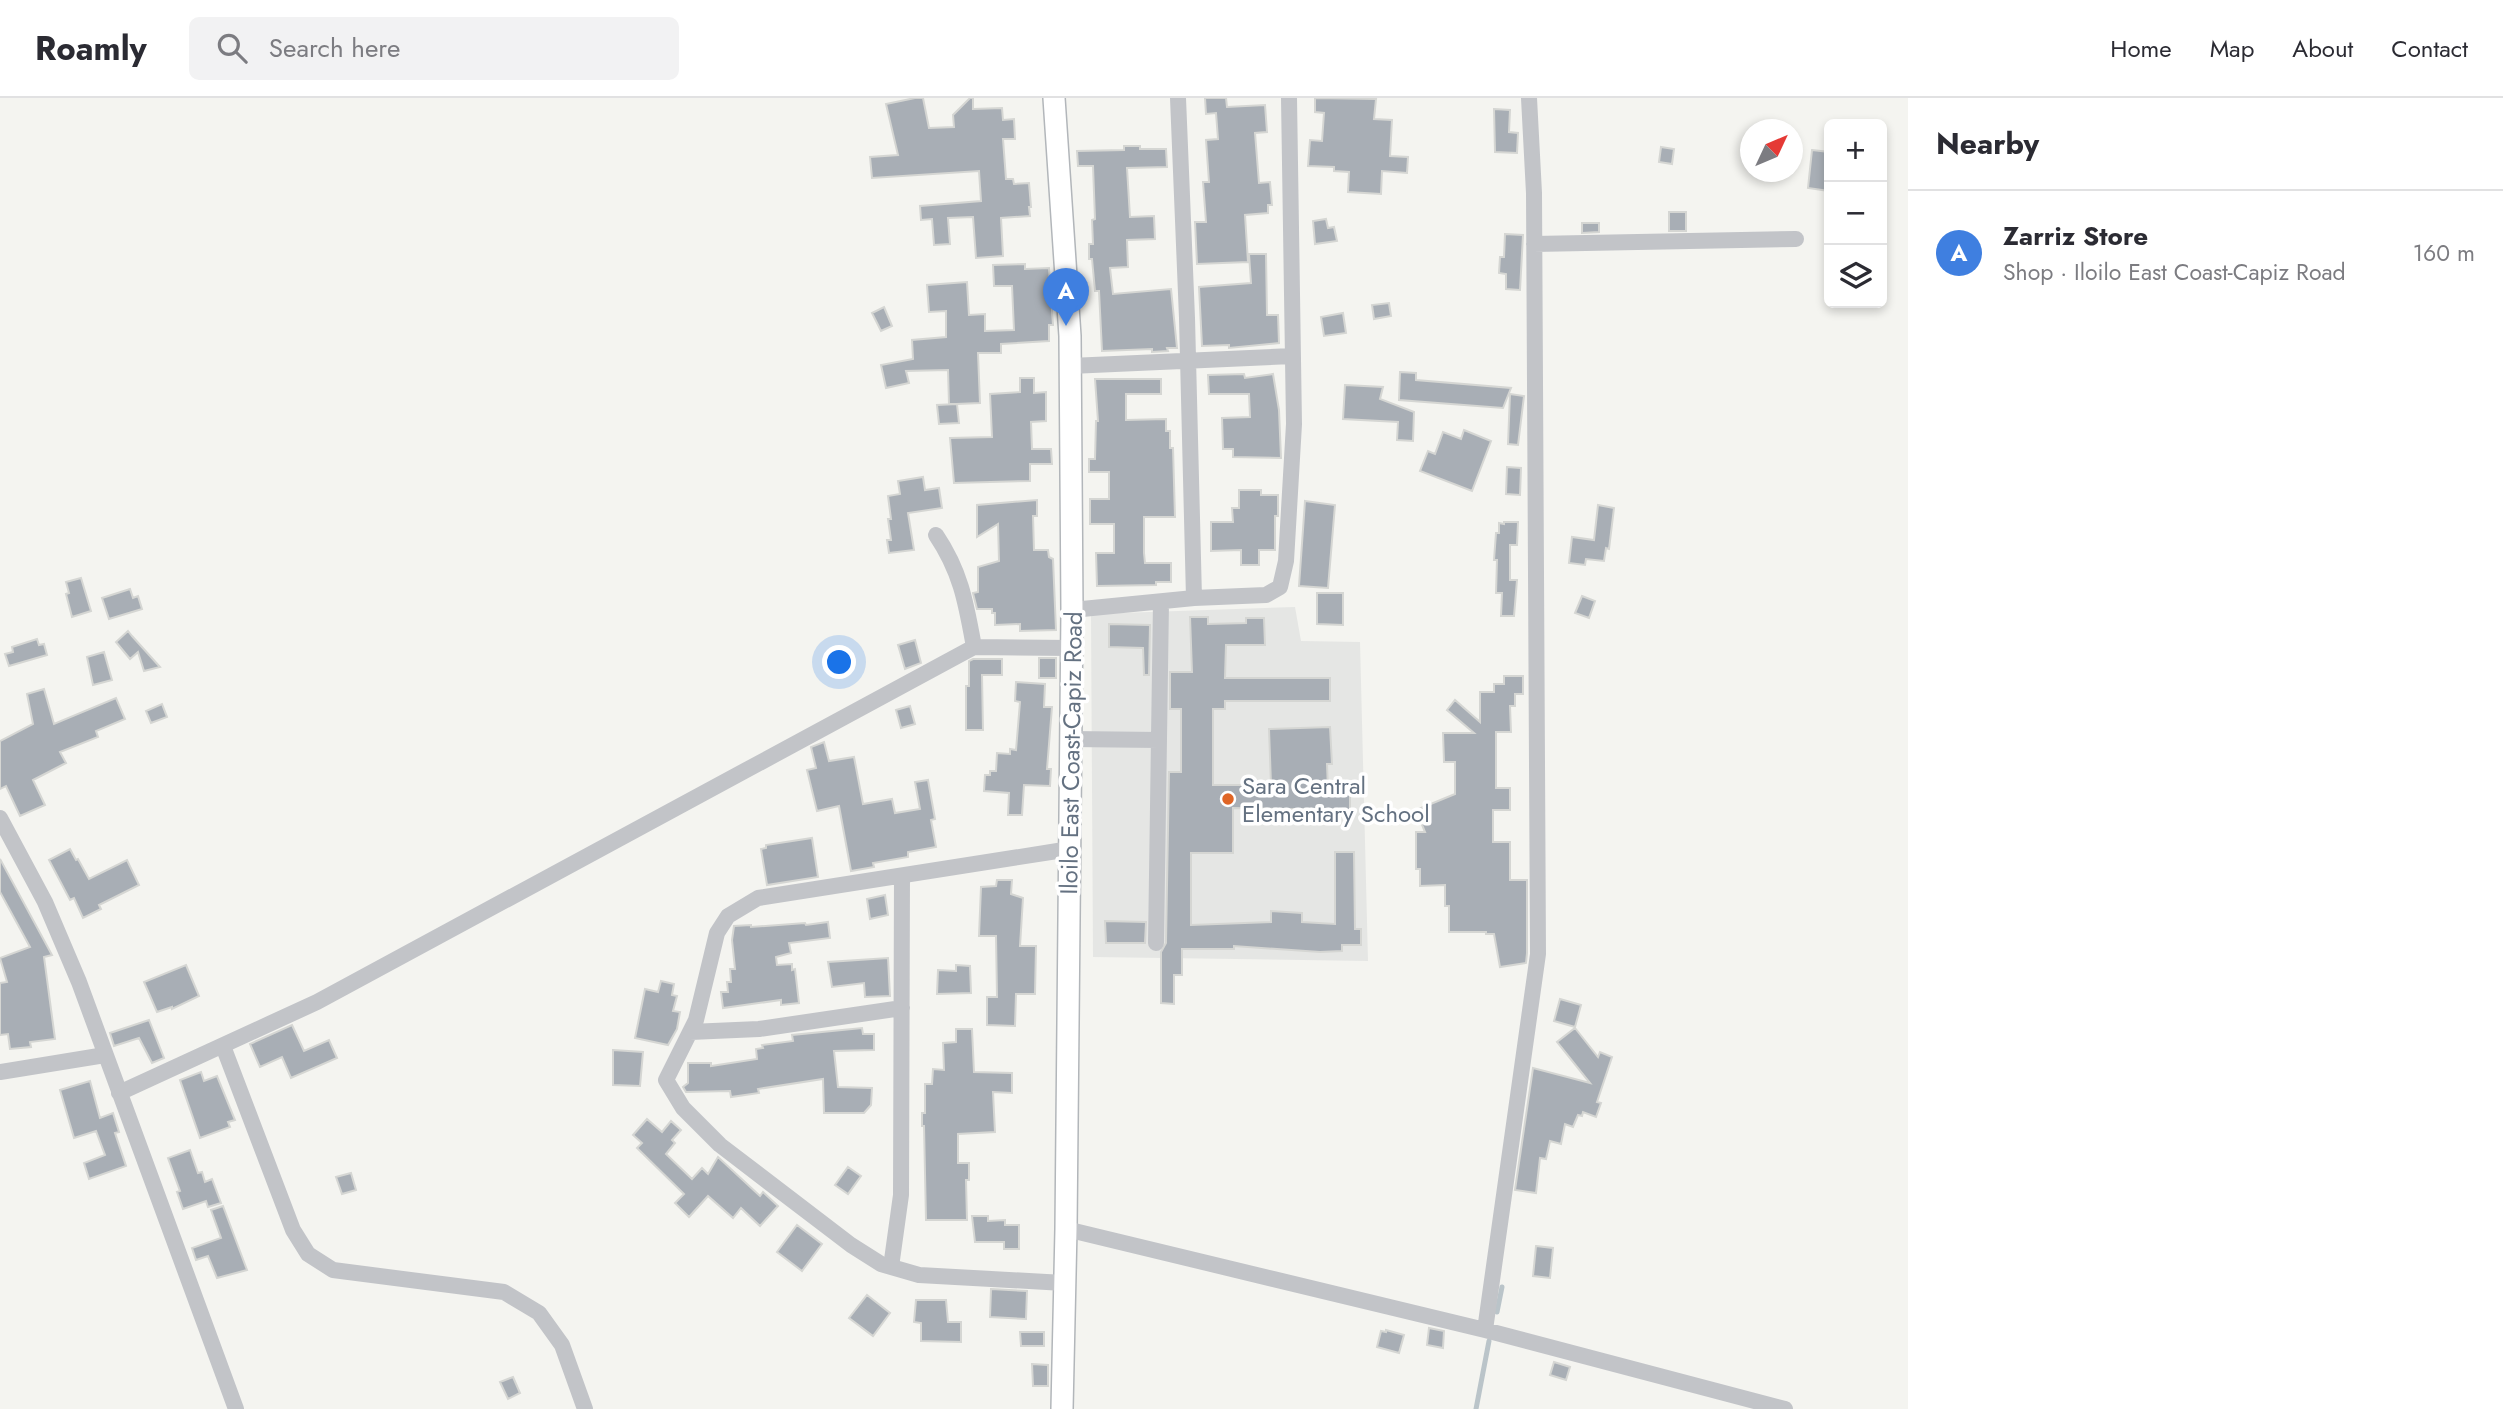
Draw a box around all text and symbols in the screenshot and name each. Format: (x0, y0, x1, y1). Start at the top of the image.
search box (189, 17, 679, 80)
text: Roamly (35, 25, 147, 72)
icon: search (213, 29, 251, 67)
text: Search here (269, 29, 400, 67)
text: Home (2110, 31, 2172, 66)
text: Map (2210, 31, 2254, 66)
text: About (2292, 31, 2353, 66)
text: Contact (2391, 31, 2468, 66)
north arrow (1740, 119, 1803, 182)
map controls (1824, 119, 1887, 308)
button: + (1824, 119, 1887, 182)
text: Nearby (1936, 122, 2039, 165)
button: − (1824, 182, 1887, 245)
text: Zarriz Store (2003, 217, 2148, 255)
text: A (1951, 236, 1967, 270)
text: 160 m (2413, 236, 2475, 270)
button: layers (1824, 245, 1887, 308)
text: Shop · Iloilo East Coast-Capiz Road (2003, 255, 2346, 289)
pin: A (1043, 268, 1089, 326)
street label: Iloilo East Coast-Capiz Road (1051, 611, 1091, 895)
your location (822, 645, 856, 679)
place label: Sara Central Elementary School (1242, 768, 1430, 831)
marker: Sara Central Elementary School (1220, 791, 1236, 807)

